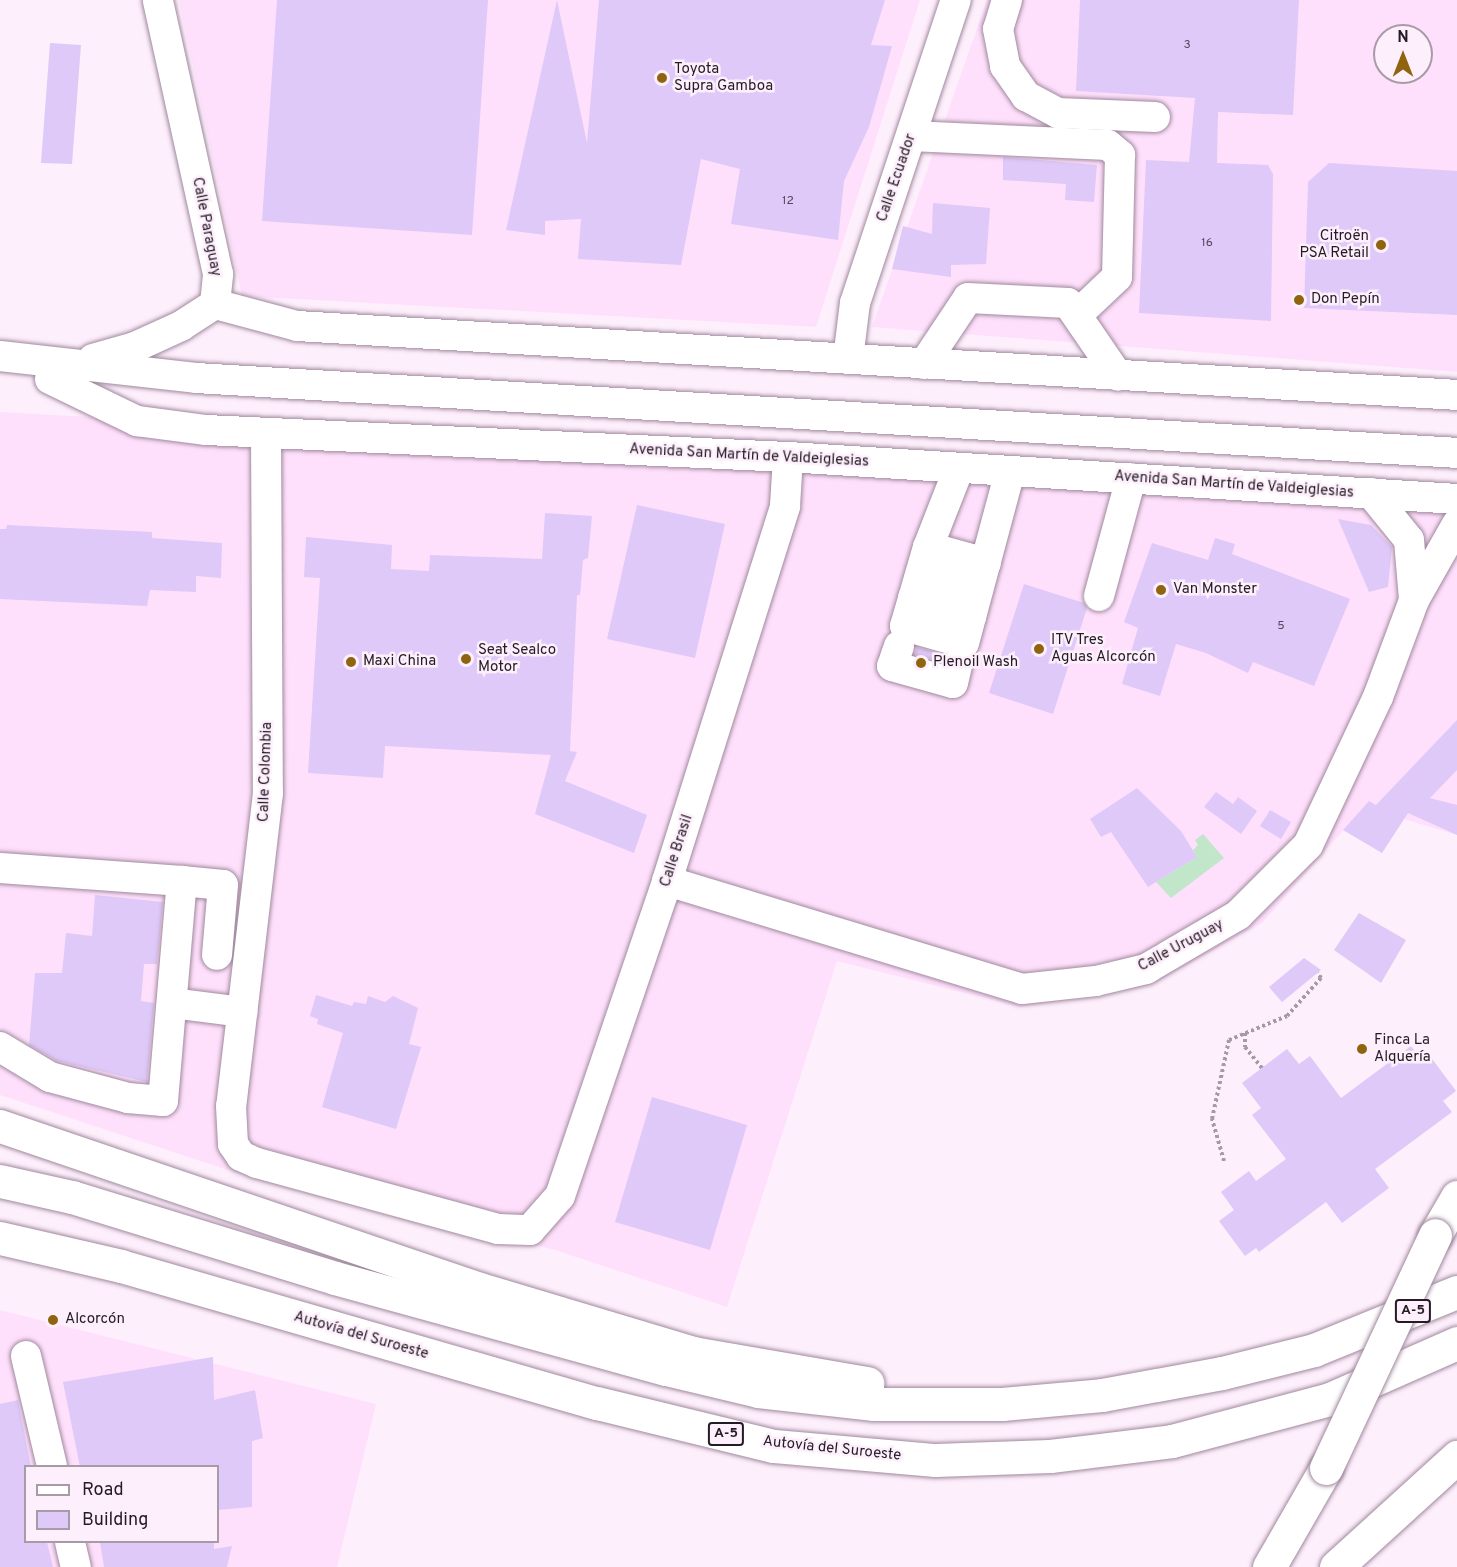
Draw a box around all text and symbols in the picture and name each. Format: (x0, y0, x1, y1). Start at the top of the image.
north arrow (1373, 24, 1433, 84)
text: N (1397, 28, 1409, 48)
house number: 3 (1183, 39, 1191, 53)
place label: Toyota Supra Gamboa (674, 60, 773, 95)
marker: Toyota Supra Gamboa (655, 71, 669, 85)
street label: Calle Ecuador (874, 132, 920, 224)
street label: Calle Paraguay (188, 176, 224, 278)
house number: 12 (782, 195, 794, 209)
place label: Citroën PSA Retail (1299, 227, 1369, 262)
house number: 16 (1201, 237, 1213, 251)
marker: Citroën PSA Retail (1374, 238, 1388, 252)
place label: Don Pepín (1311, 291, 1380, 309)
marker: Don Pepín (1292, 293, 1306, 307)
street label: Avenida San Martín de Valdeiglesias (628, 441, 870, 471)
street label: Avenida San Martín de Valdeiglesias (1113, 468, 1355, 502)
place label: Van Monster (1173, 581, 1257, 599)
marker: Van Monster (1154, 583, 1168, 597)
house number: 5 (1277, 620, 1285, 634)
place label: ITV Tres Aguas Alcorcón (1051, 631, 1156, 666)
place label: Seat Sealco Motor (478, 641, 556, 676)
marker: ITV Tres Aguas Alcorcón (1032, 642, 1046, 656)
marker: Seat Sealco Motor (459, 652, 473, 666)
place label: Maxi China (363, 653, 436, 671)
place label: Plenoil Wash (933, 654, 1018, 672)
marker: Maxi China (344, 655, 358, 669)
marker: Plenoil Wash (914, 656, 928, 670)
street label: Calle Colombia (255, 722, 277, 822)
street label: Calle Brasil (657, 813, 697, 889)
street label: Calle Uruguay (1135, 916, 1227, 976)
place label: Finca La Alquería (1374, 1031, 1431, 1066)
marker: Finca La Alquería (1355, 1042, 1369, 1056)
road number: A-5 (1394, 1300, 1432, 1322)
street label: Autovía del Suroeste (292, 1308, 430, 1364)
place label: Alcorcón (65, 1311, 125, 1329)
marker: Alcorcón (46, 1313, 60, 1327)
road number: A-5 (706, 1423, 746, 1445)
street label: Autovía del Suroeste (762, 1433, 902, 1465)
legend (24, 1465, 219, 1543)
text: Road (82, 1479, 124, 1502)
text: Building (82, 1509, 148, 1532)

